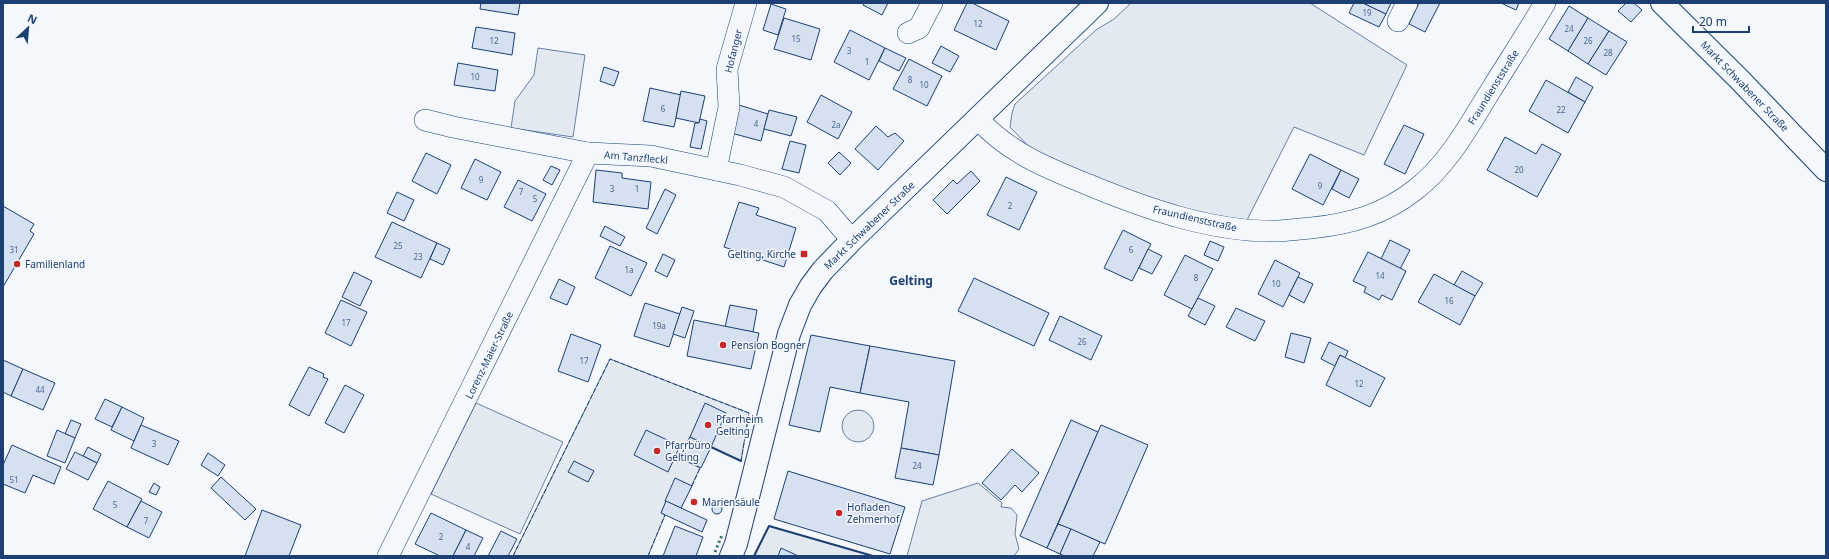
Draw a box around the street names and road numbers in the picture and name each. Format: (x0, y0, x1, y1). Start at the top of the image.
street label: Hofanger (721, 28, 745, 74)
street label: Markt Schwabener Straße (1698, 38, 1792, 135)
street label: Fraundienststraße (1464, 47, 1522, 127)
street label: Am Tanzfleckl (604, 147, 668, 167)
street label: Markt Schwabener Straße (821, 178, 918, 272)
street label: Fraundienststraße (1152, 202, 1239, 235)
street label: Lorenz-Maier-Straße (462, 309, 516, 401)

